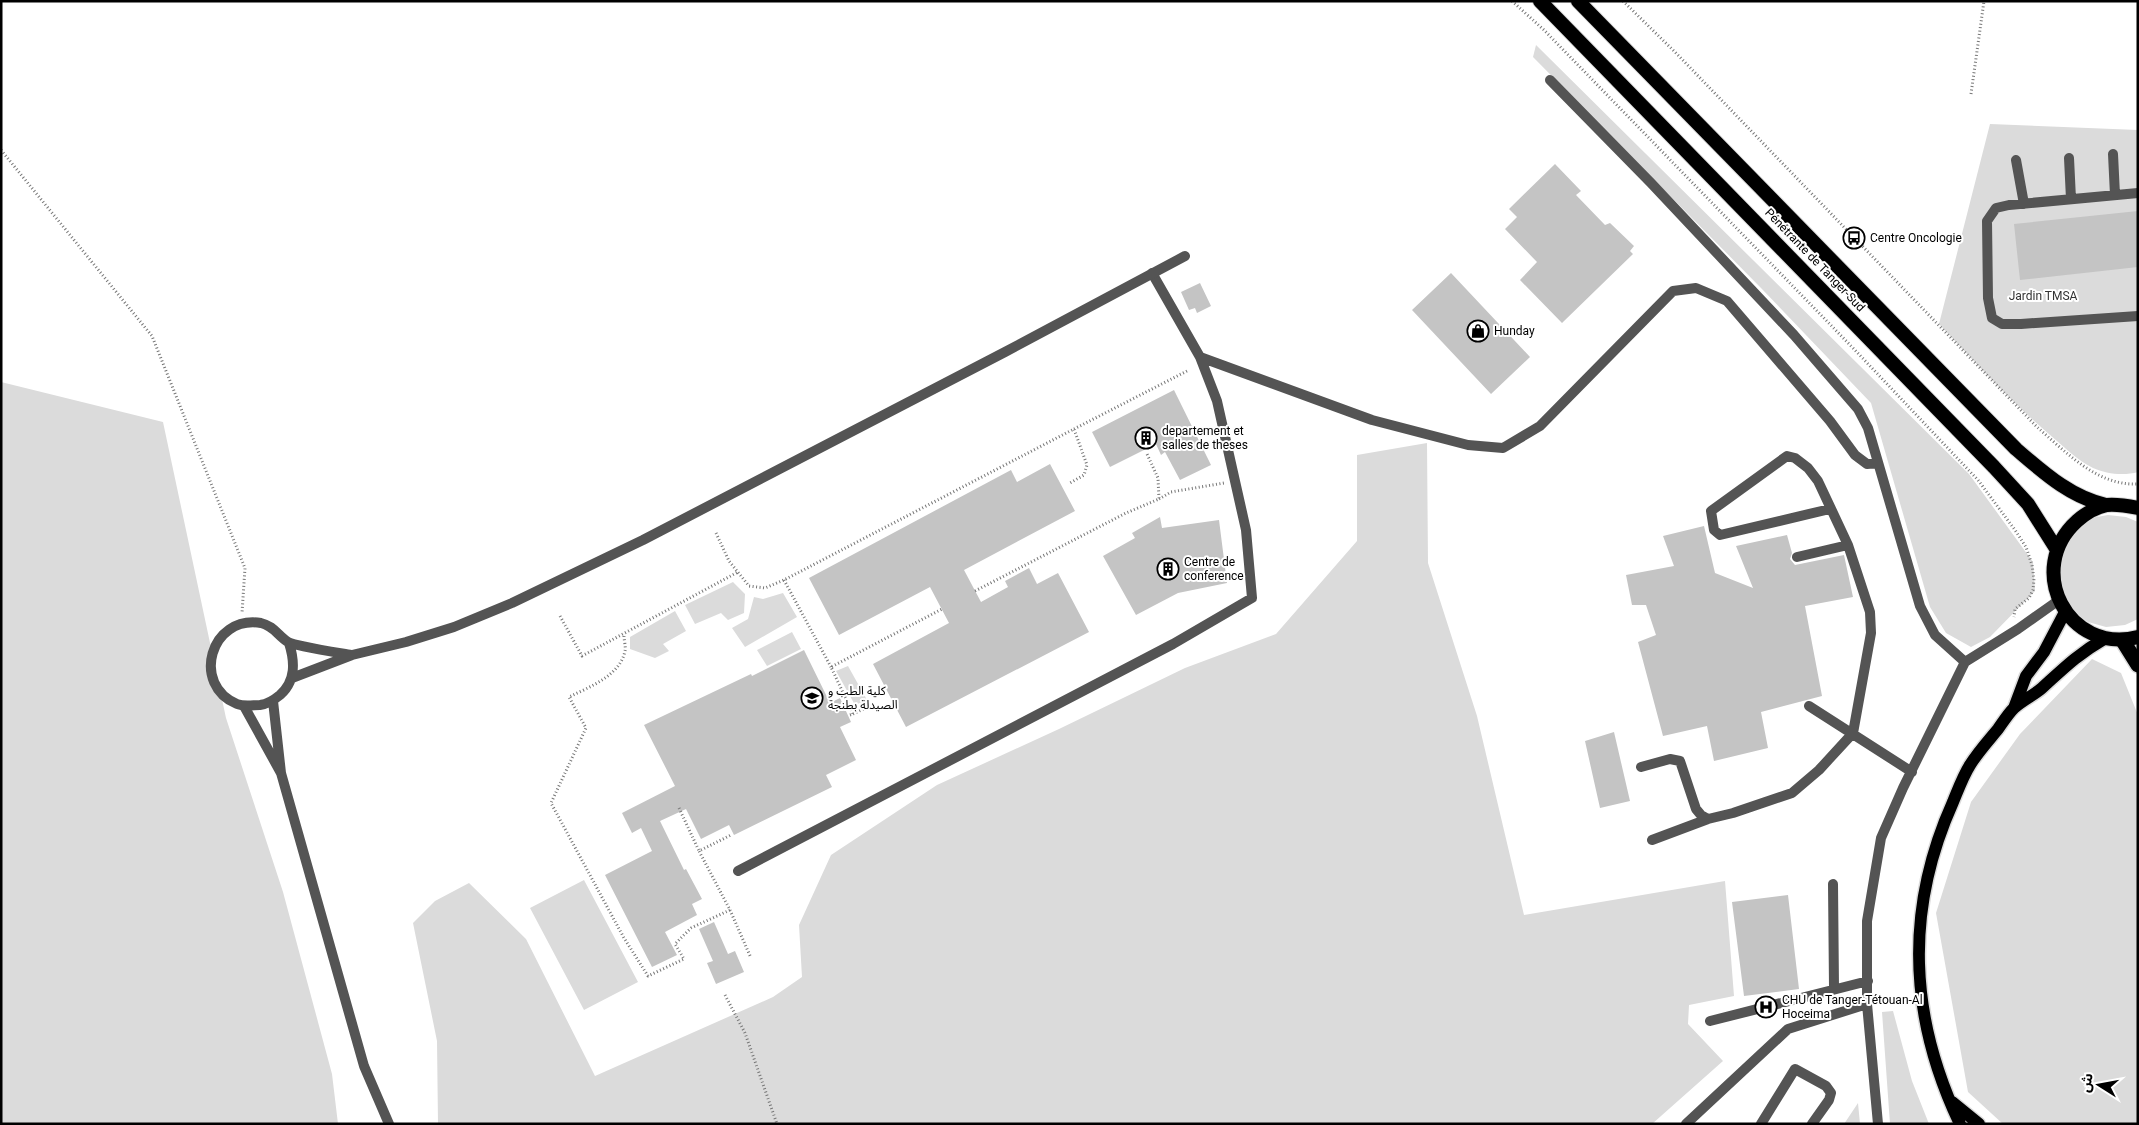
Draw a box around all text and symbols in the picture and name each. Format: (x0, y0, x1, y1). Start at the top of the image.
street label: Pénétrante de Tanger-Sud (1762, 206, 1868, 314)
bus stop icon: Centre Oncologie (1842, 226, 1866, 250)
place label: Centre Oncologie (1870, 231, 1962, 245)
park label: Jardin TMSA (2009, 289, 2078, 303)
shop icon: Hunday (1466, 319, 1490, 343)
place label: Hunday (1494, 324, 1535, 338)
place label: departement et salles de theses (1162, 424, 1248, 452)
building icon: departement et salles de theses (1134, 426, 1158, 450)
place label: Centre de conference (1184, 555, 1244, 583)
building icon: Centre de conference (1156, 557, 1180, 581)
place label: كلية الطب و الصيدلة بطنجة (828, 684, 898, 712)
school or university icon: كلية الطب و الصيدلة بطنجة (800, 686, 824, 710)
place label: CHU de Tanger-Tétouan-Al Hoceima (1782, 993, 1923, 1021)
hospital icon: CHU de Tanger-Tétouan-Al Hoceima (1754, 995, 1778, 1019)
north arrow (2074, 1060, 2124, 1110)
text: ش (2077, 1072, 2096, 1093)

